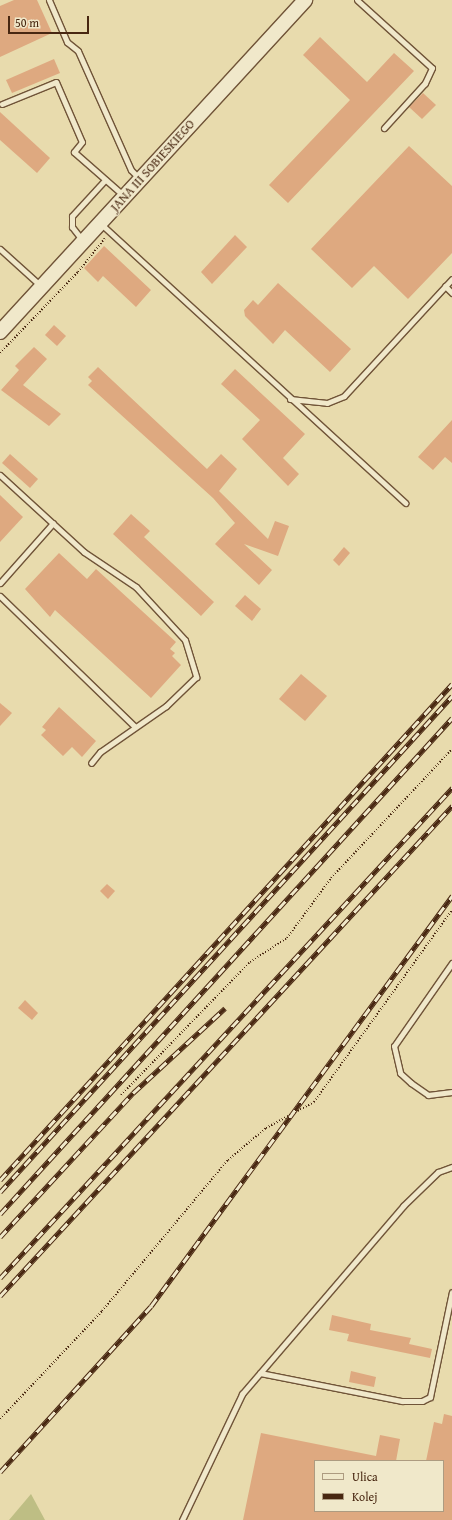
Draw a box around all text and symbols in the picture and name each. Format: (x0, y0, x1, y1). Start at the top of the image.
scale bar (10, 8, 91, 34)
text: 50 m (15, 14, 39, 31)
street label: JANA III SOBIESKIEGO (108, 117, 198, 215)
legend (314, 1460, 444, 1512)
text: Ulica (352, 1468, 378, 1485)
text: Kolej (352, 1488, 377, 1505)

